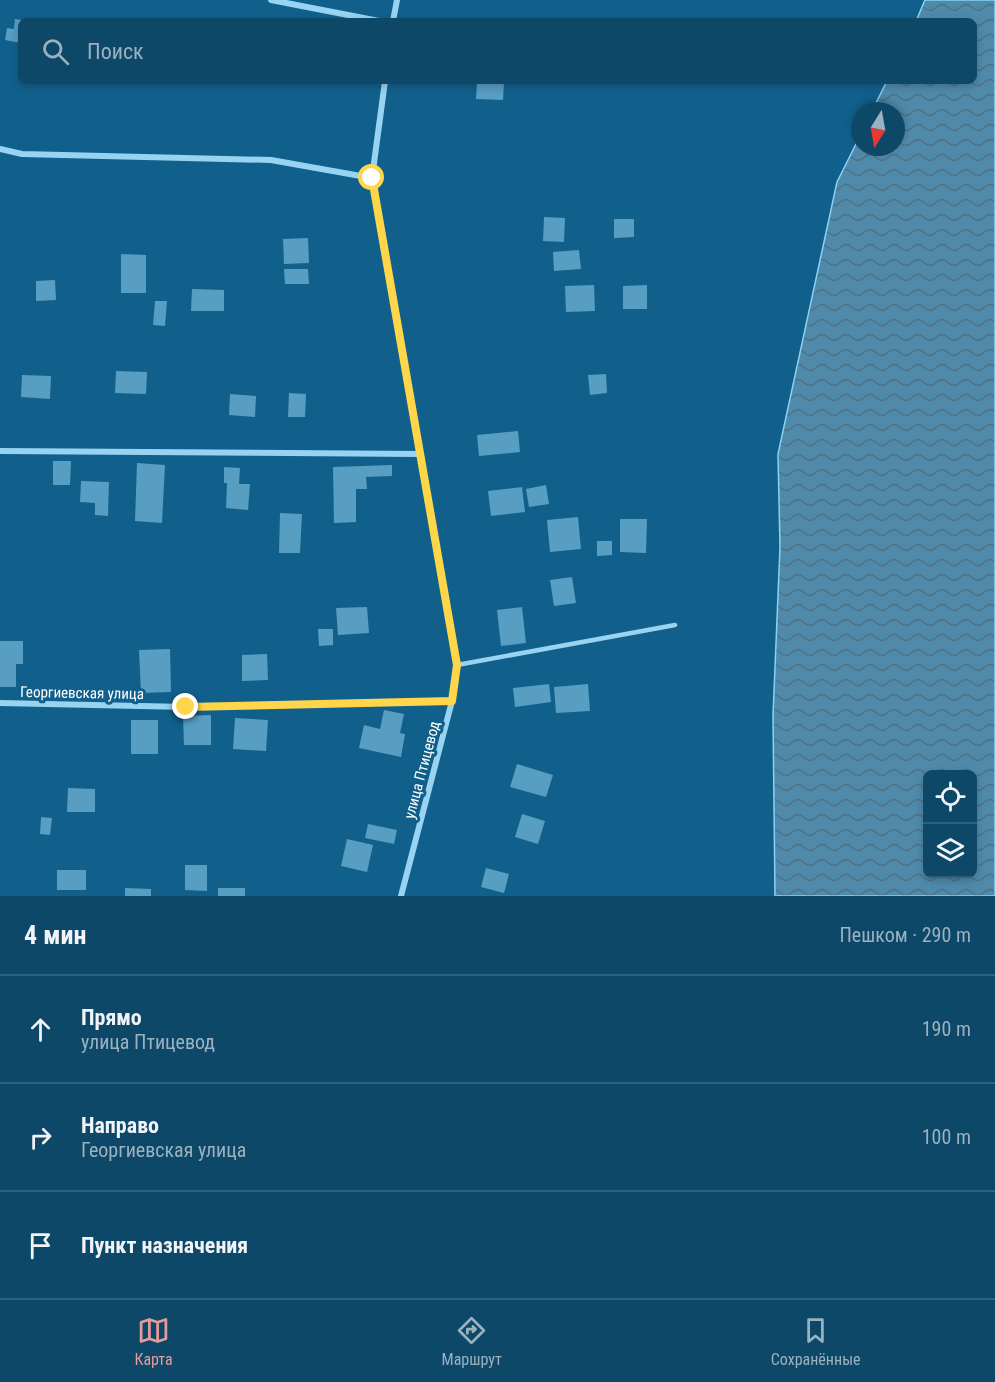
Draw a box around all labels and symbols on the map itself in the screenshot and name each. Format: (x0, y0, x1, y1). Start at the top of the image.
north arrow (851, 102, 905, 156)
route start (358, 164, 384, 190)
street label: Георгиевская улица (20, 683, 144, 703)
route end (172, 693, 198, 719)
street label: улица Птицевод (400, 719, 444, 821)

